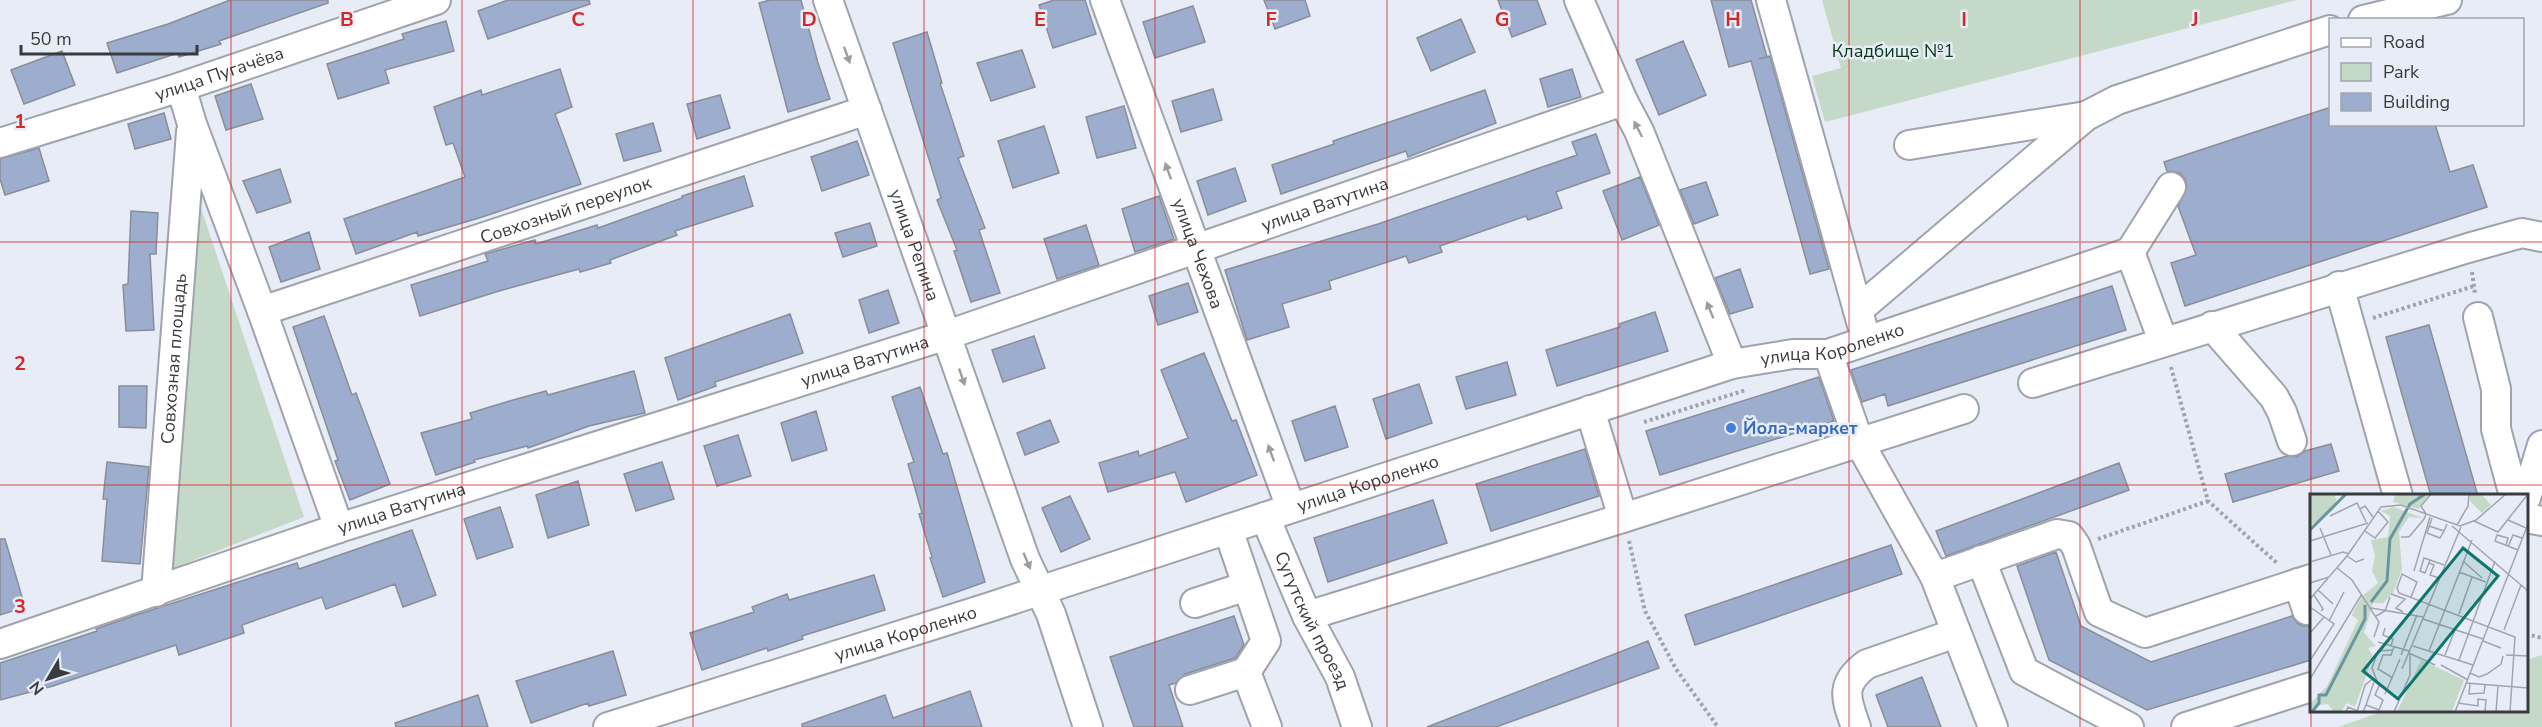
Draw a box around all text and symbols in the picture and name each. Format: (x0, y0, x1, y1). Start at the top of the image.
text: B (340, 6, 354, 33)
text: C (571, 6, 585, 33)
text: D (801, 6, 817, 33)
text: E (1034, 6, 1046, 33)
text: F (1265, 6, 1277, 33)
text: G (1495, 6, 1509, 33)
text: H (1725, 6, 1741, 33)
text: I (1961, 6, 1967, 33)
text: J (2190, 6, 2199, 33)
scale bar (21, 18, 196, 56)
legend (2329, 18, 2524, 126)
text: 50 m (30, 27, 72, 51)
text: Road (2383, 30, 2425, 54)
park label: Кладбище №1 (1832, 39, 1954, 63)
street label: улица Пугачёва (152, 41, 287, 106)
one-way arrow (843, 46, 853, 64)
text: Park (2383, 60, 2420, 84)
text: Building (2383, 90, 2450, 114)
text: 1 (14, 108, 26, 135)
one-way arrow (1633, 120, 1642, 137)
one-way arrow (1163, 162, 1173, 180)
street label: Совхозный переулок (477, 170, 655, 250)
street label: улица Ватутина (1258, 171, 1392, 237)
street label: улица Репина (884, 186, 945, 304)
street label: улица Чехова (1167, 195, 1229, 312)
street label: Совхозная площадь (155, 272, 192, 445)
one-way arrow (1705, 300, 1715, 318)
street label: улица Короленко (1759, 317, 1907, 371)
street label: улица Ватутина (798, 330, 932, 393)
text: 2 (14, 350, 26, 377)
one-way arrow (957, 368, 967, 386)
place label: Йола-маркет (1743, 416, 1858, 440)
marker: Йола-маркет (1724, 421, 1738, 435)
one-way arrow (1265, 444, 1275, 462)
street label: улица Короленко (1294, 449, 1442, 518)
street label: улица Ватутина (335, 477, 469, 540)
inset map (2310, 494, 2527, 712)
street label: Сугутский проезд (1269, 548, 1356, 693)
one-way arrow (1022, 553, 1031, 570)
text: 3 (14, 593, 26, 620)
street label: улица Короленко (832, 600, 980, 667)
north arrow (18, 649, 78, 709)
text: N (25, 676, 49, 699)

